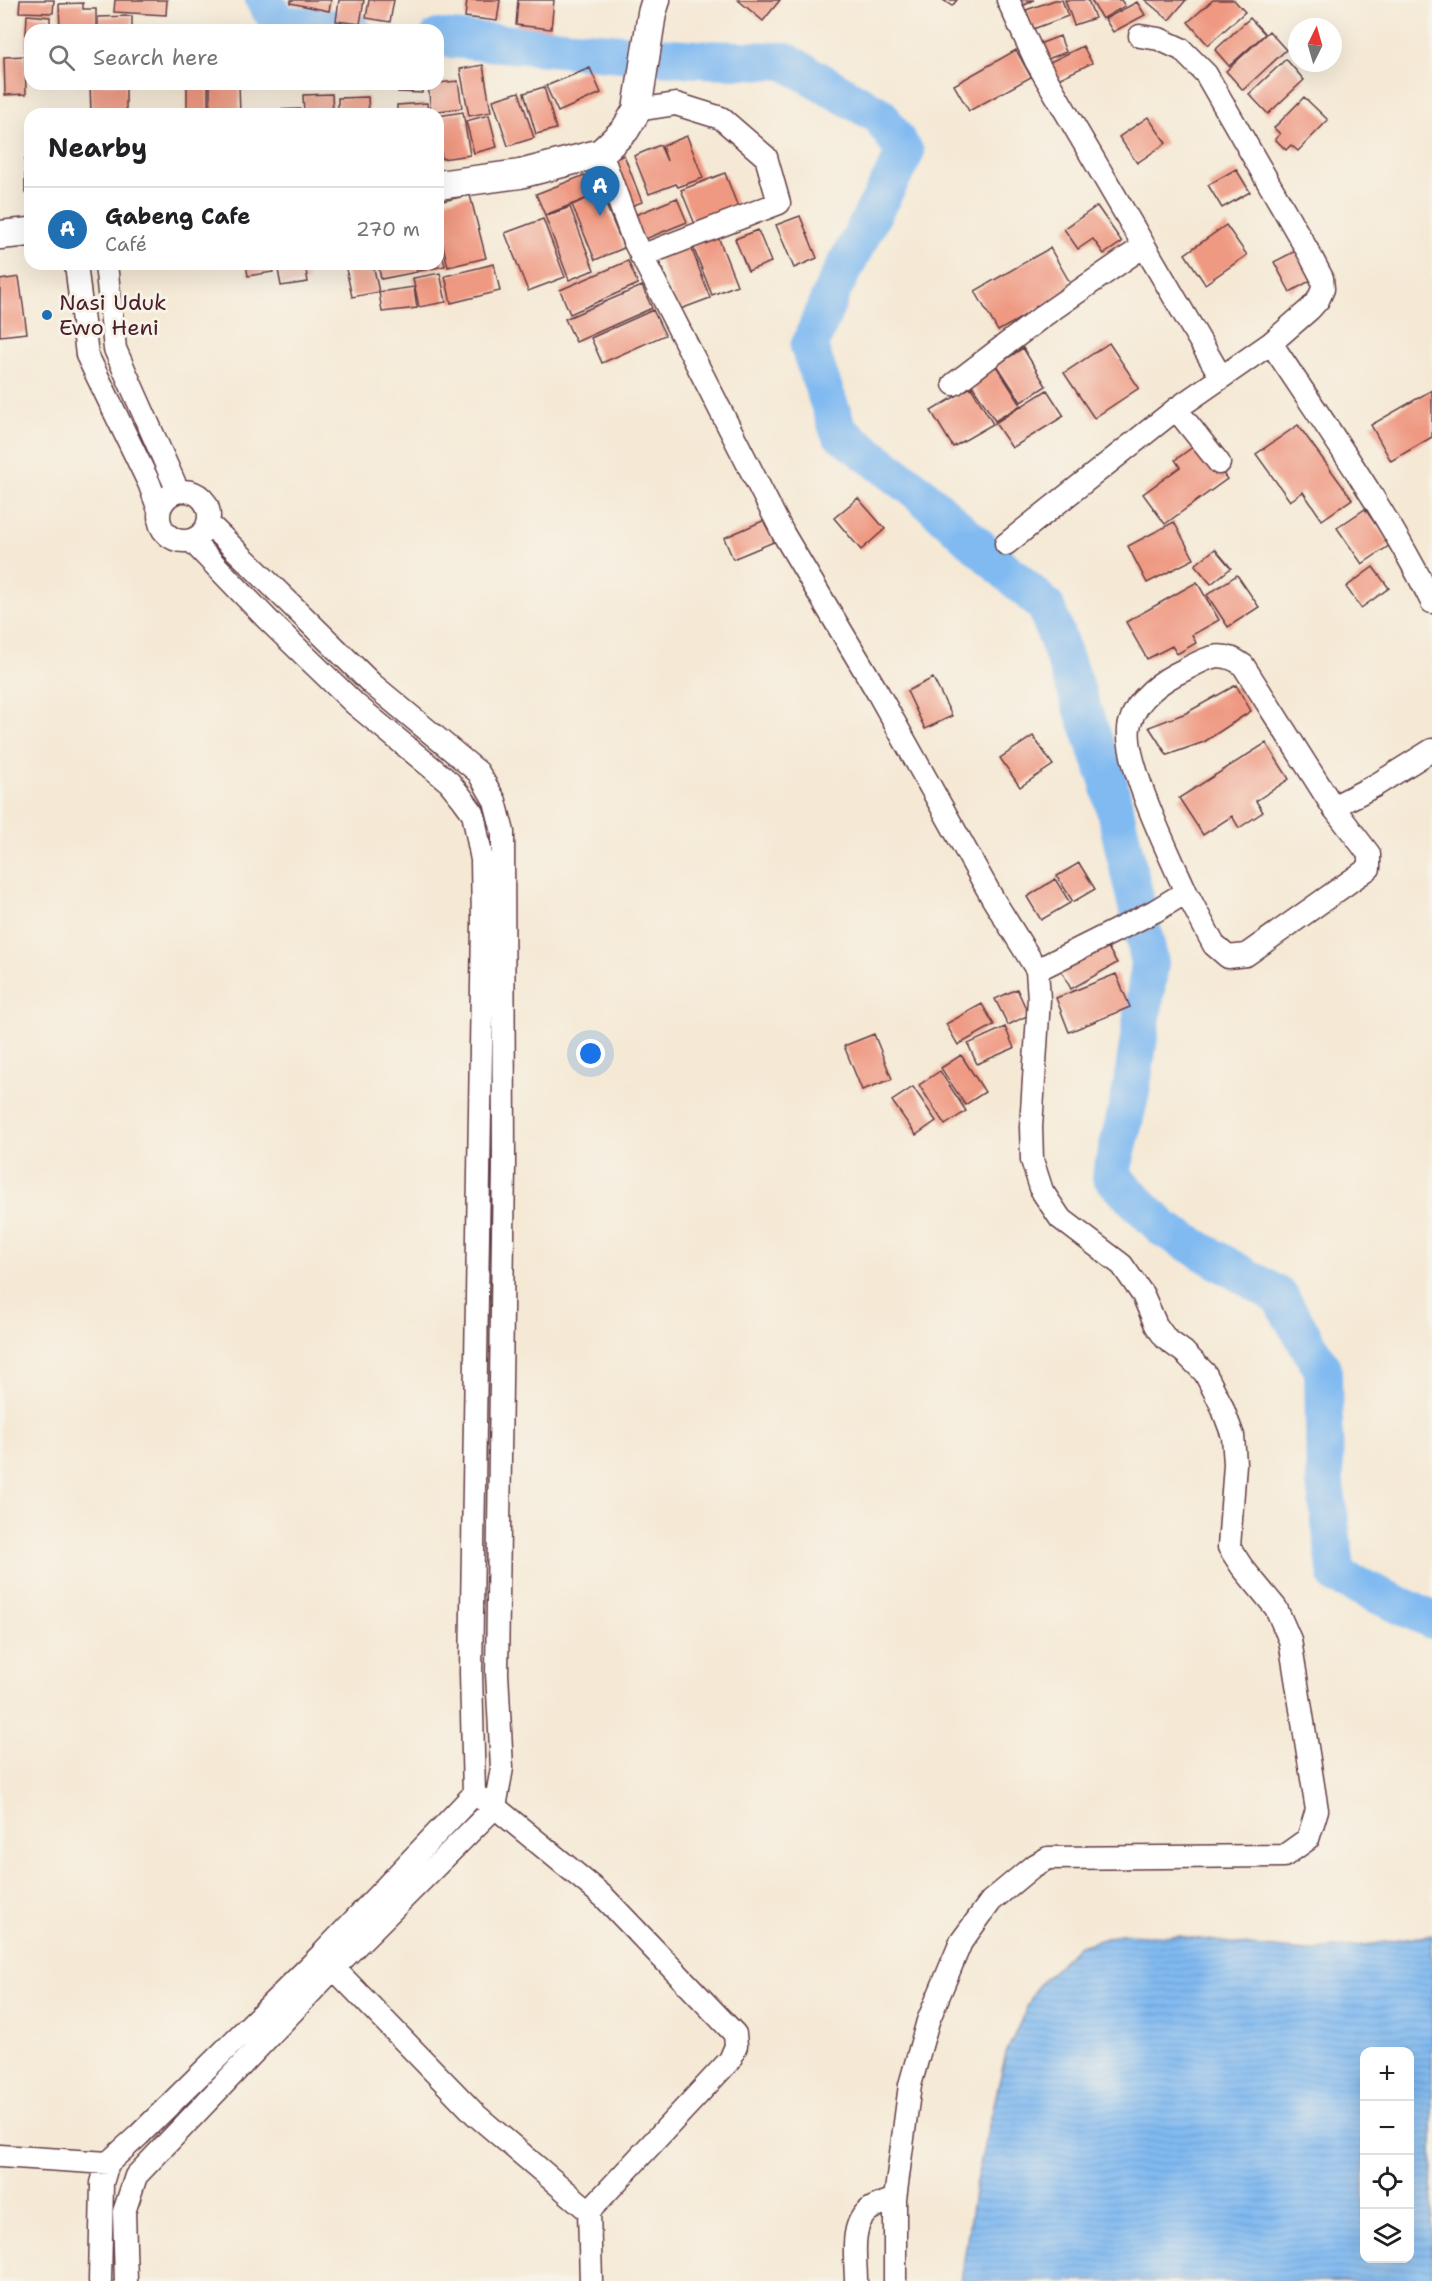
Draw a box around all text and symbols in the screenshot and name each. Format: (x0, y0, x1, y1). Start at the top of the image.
north arrow (1288, 18, 1342, 72)
search box (24, 24, 444, 90)
icon: search (45, 41, 78, 74)
text: Search here (93, 43, 219, 72)
text: Nearby (48, 130, 147, 165)
pin: A (580, 166, 620, 216)
text: Gabeng Cafe (105, 202, 250, 231)
text: A (60, 216, 75, 242)
text: 270 m (356, 216, 420, 242)
text: Café (105, 231, 147, 257)
place label: Nasi Uduk Ewo Heni (59, 288, 167, 342)
marker: Nasi Uduk Ewo Heni (40, 308, 54, 322)
your location (576, 1039, 605, 1068)
map controls (1360, 2047, 1414, 2263)
button: + (1360, 2047, 1414, 2101)
button: − (1360, 2101, 1414, 2155)
button: locate (1360, 2155, 1414, 2209)
button: layers (1360, 2209, 1414, 2263)

